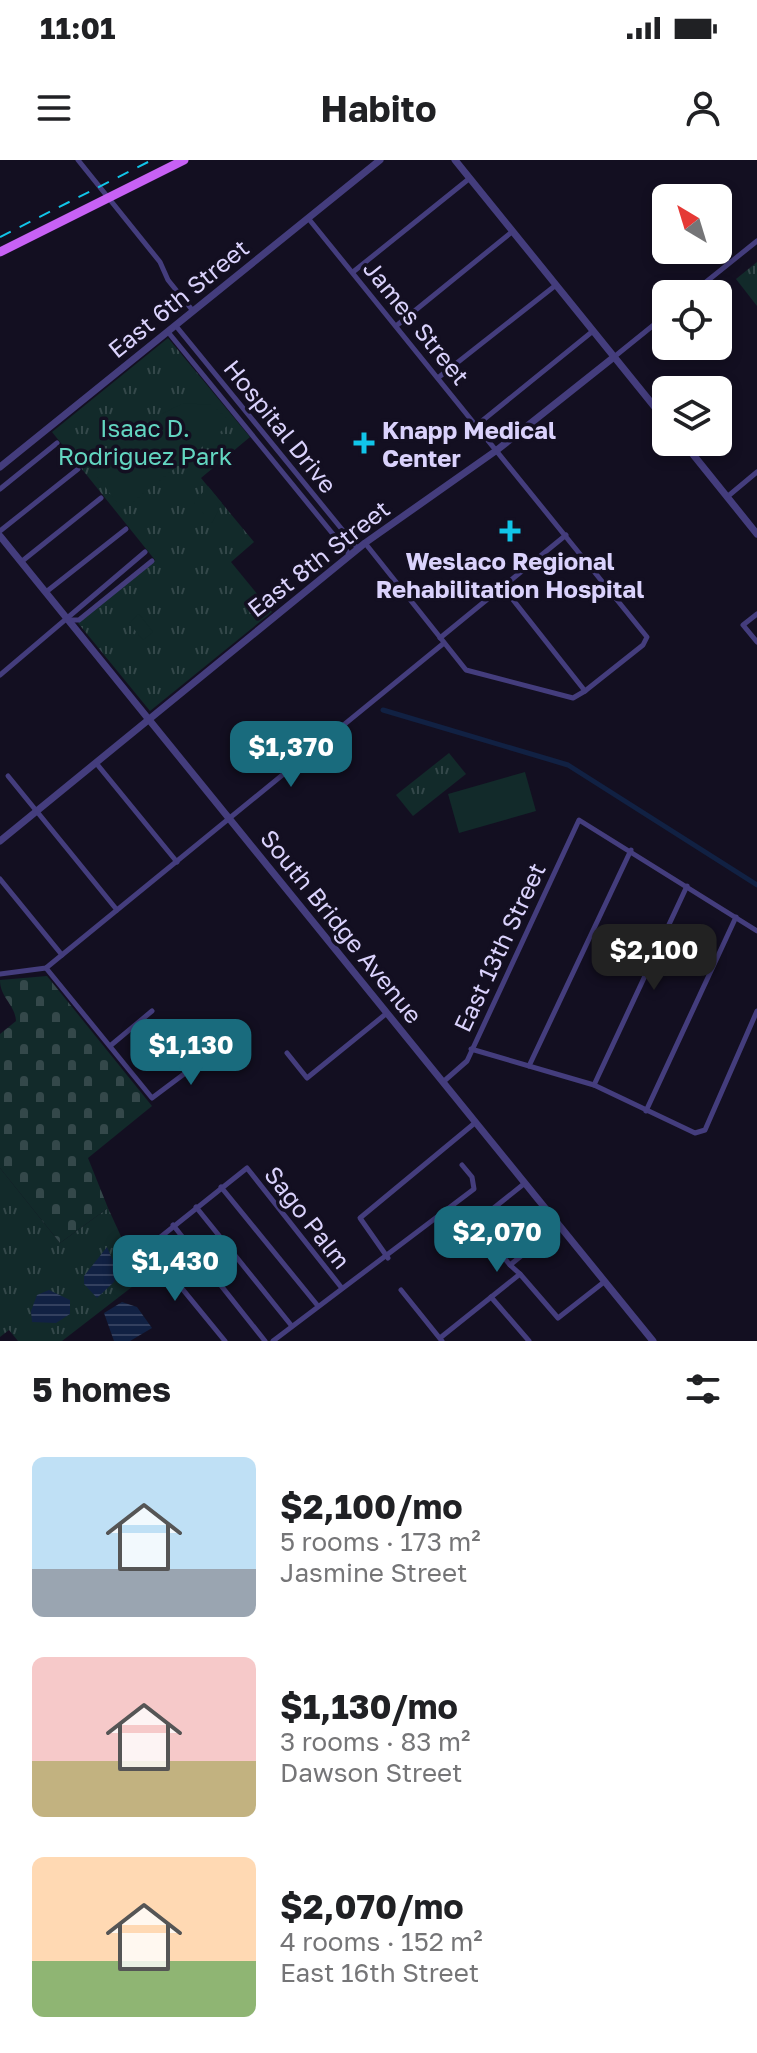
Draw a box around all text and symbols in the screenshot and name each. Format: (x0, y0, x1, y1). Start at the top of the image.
text: 11:01 (40, 10, 115, 46)
icon: menu (32, 86, 76, 130)
icon: person (681, 86, 725, 130)
text: Habito (320, 87, 437, 130)
north arrow (652, 184, 732, 264)
map controls (652, 184, 732, 456)
street label: East 6th Street (102, 233, 254, 363)
street label: James Street (358, 254, 476, 390)
button: locate (652, 280, 732, 360)
street label: Hospital Drive (218, 354, 344, 498)
button: layers (652, 376, 732, 456)
park label: Isaac D. Rodriguez Park (58, 413, 232, 470)
place label: Knapp Medical Center (382, 415, 556, 472)
marker: Knapp Medical Center (353, 432, 375, 454)
street label: East 8th Street (241, 494, 395, 622)
marker: Weslaco Regional Rehabilitation Hospital (499, 520, 521, 542)
place label: Weslaco Regional Rehabilitation Hospital (376, 546, 644, 603)
pin: $1,370 (226, 721, 356, 789)
text: $1,370 (248, 731, 334, 762)
street label: South Bridge Avenue (255, 823, 429, 1029)
street label: East 13th Street (447, 858, 551, 1036)
pin: $2,100 (589, 924, 719, 992)
text: $2,100 (610, 934, 698, 965)
pin: $1,130 (126, 1019, 256, 1087)
text: $1,130 (148, 1029, 234, 1060)
street label: Sago Palm (259, 1160, 357, 1274)
pin: $2,070 (432, 1206, 562, 1274)
text: $2,070 (452, 1216, 542, 1247)
pin: $1,430 (110, 1235, 240, 1303)
text: $1,430 (131, 1245, 219, 1276)
icon: filters (681, 1367, 725, 1411)
text: 5 homes (32, 1369, 171, 1409)
text: $2,100/mo (280, 1486, 463, 1526)
icon: home (96, 1489, 192, 1585)
text: 5 rooms · 173 m² (280, 1526, 481, 1557)
text: Jasmine Street (280, 1557, 467, 1588)
text: $1,130/mo (280, 1686, 458, 1726)
icon: home (96, 1689, 192, 1785)
text: 3 rooms · 83 m² (280, 1726, 470, 1757)
text: Dawson Street (280, 1757, 463, 1788)
text: $2,070/mo (280, 1886, 464, 1926)
icon: home (96, 1889, 192, 1985)
text: 4 rooms · 152 m² (280, 1926, 483, 1957)
text: East 16th Street (280, 1957, 479, 1988)

